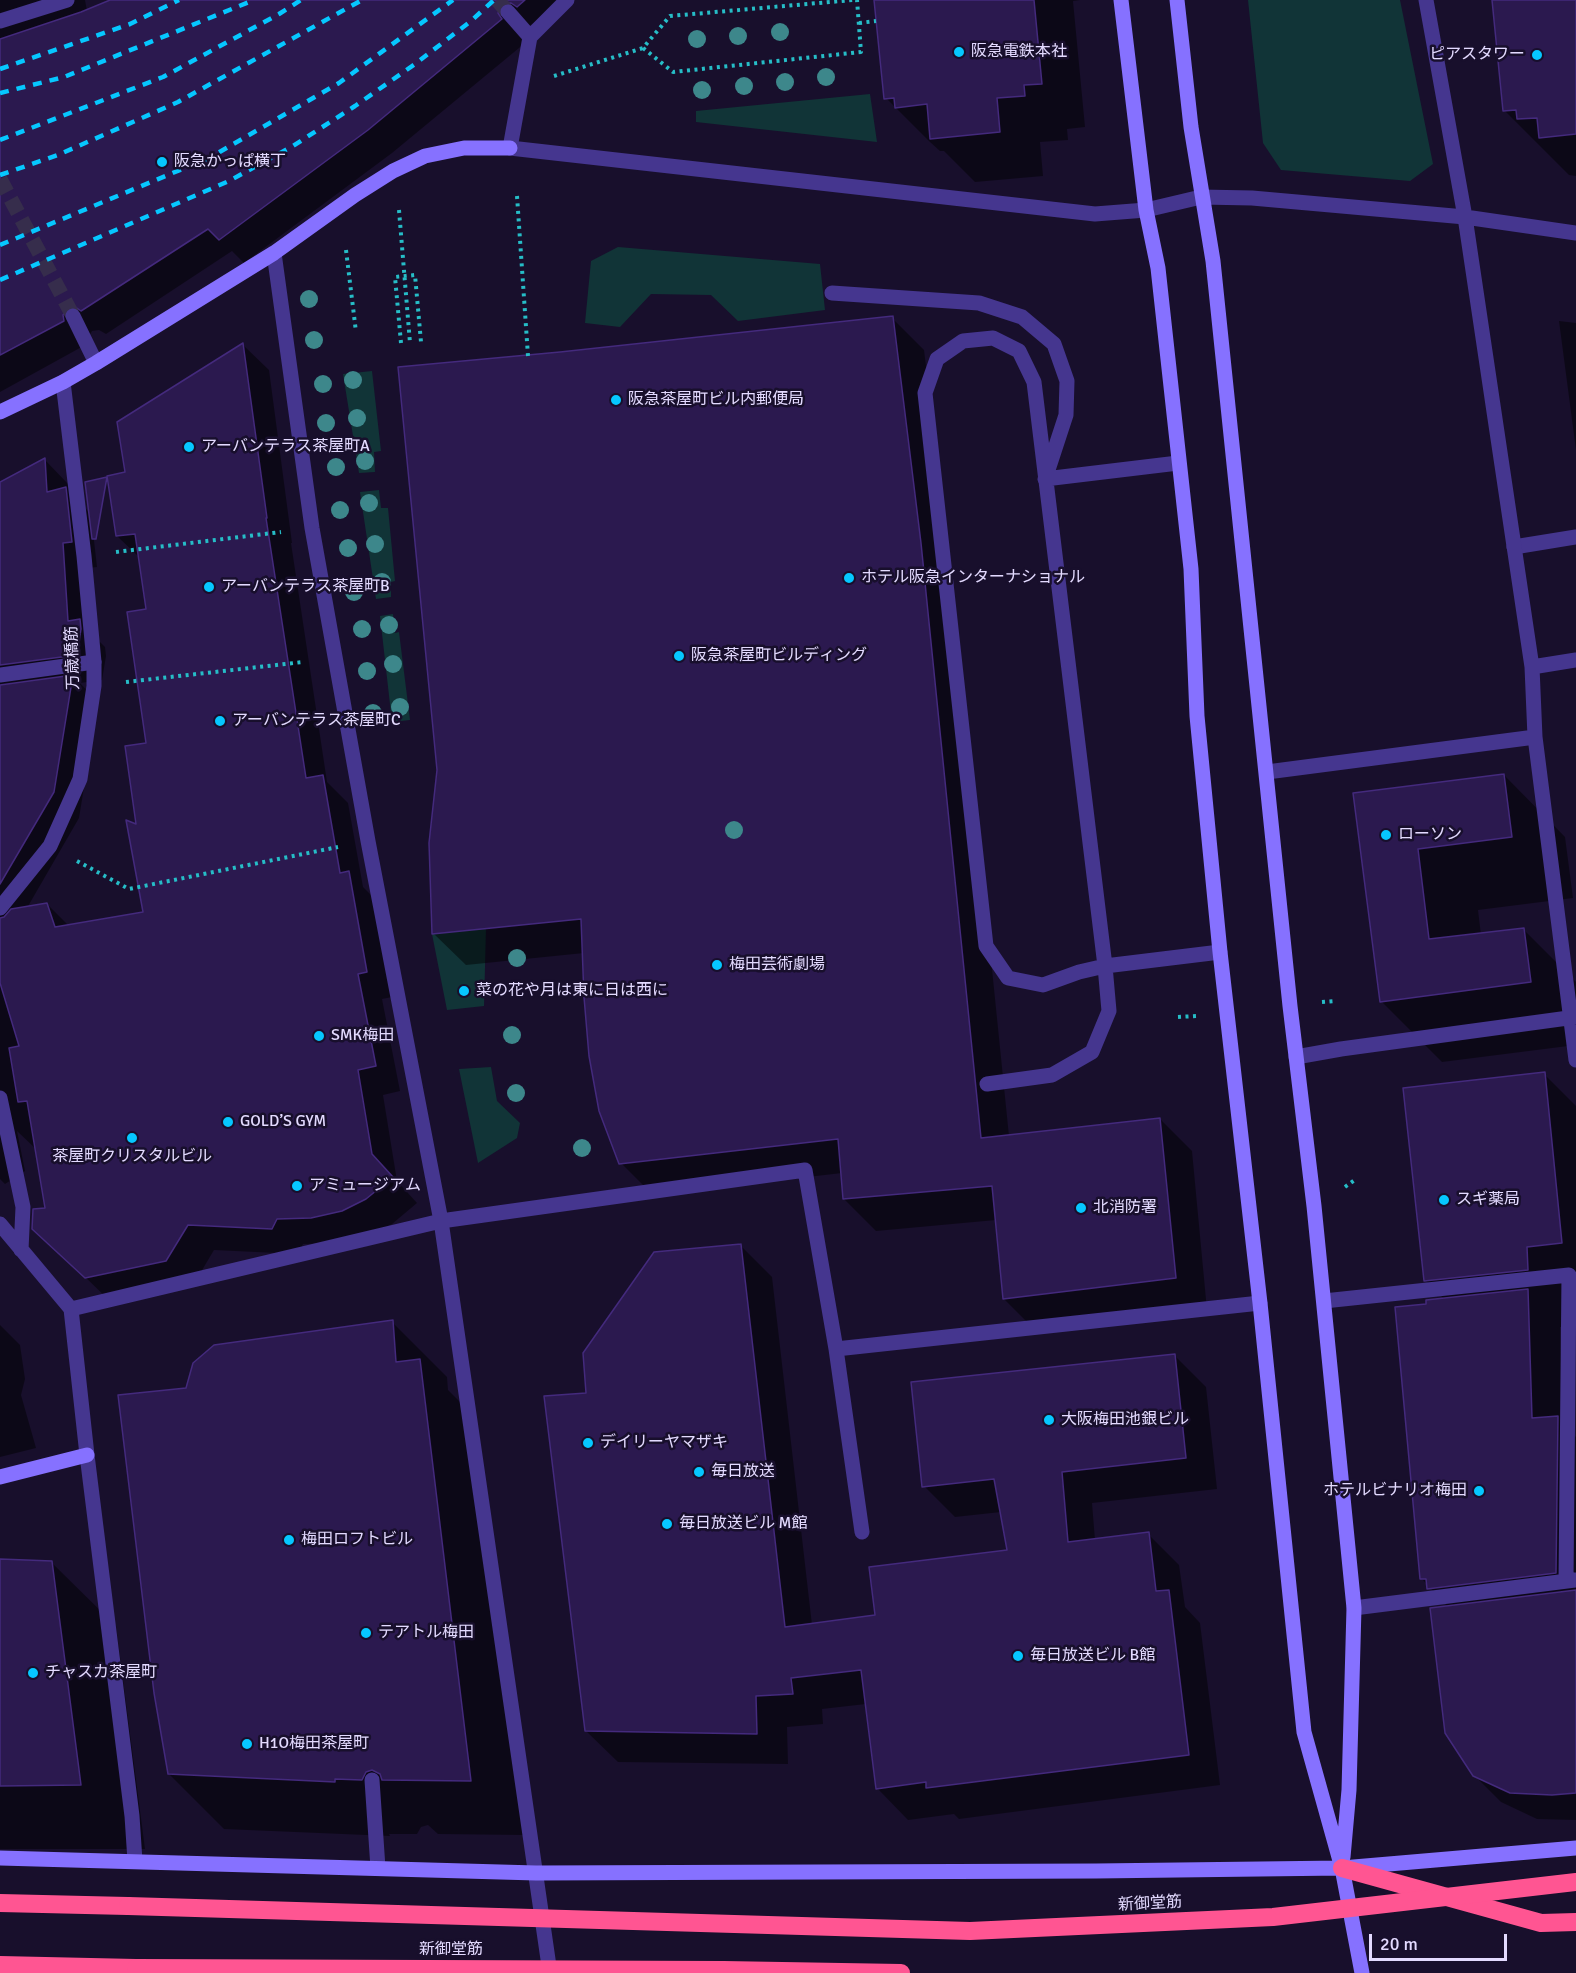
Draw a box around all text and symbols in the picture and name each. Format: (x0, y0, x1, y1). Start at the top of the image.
place label: 阪急電鉄本社 (971, 42, 1067, 62)
marker: 阪急電鉄本社 (952, 45, 966, 59)
place label: ピアスタワー (1429, 45, 1525, 65)
marker: ピアスタワー (1530, 48, 1544, 62)
place label: 阪急かっぱ横丁 (174, 152, 286, 172)
marker: 阪急かっぱ横丁 (155, 155, 169, 169)
place label: 阪急茶屋町ビル内郵便局 (628, 390, 804, 410)
marker: 阪急茶屋町ビル内郵便局 (609, 393, 623, 407)
place label: アーバンテラス茶屋町A (201, 437, 370, 457)
marker: アーバンテラス茶屋町A (182, 440, 196, 454)
place label: ホテル阪急インターナショナル (861, 568, 1085, 588)
marker: ホテル阪急インターナショナル (842, 571, 856, 585)
place label: アーバンテラス茶屋町B (221, 577, 390, 597)
marker: アーバンテラス茶屋町B (202, 580, 216, 594)
street label: 万歳橋筋 (62, 626, 84, 690)
place label: 阪急茶屋町ビルディング (691, 646, 867, 666)
marker: 阪急茶屋町ビルディング (672, 649, 686, 663)
place label: アーバンテラス茶屋町C (232, 711, 401, 731)
marker: アーバンテラス茶屋町C (213, 714, 227, 728)
place label: ローソン (1398, 825, 1462, 845)
marker: ローソン (1379, 828, 1393, 842)
place label: 梅田芸術劇場 (729, 955, 825, 975)
marker: 梅田芸術劇場 (710, 958, 724, 972)
place label: 菜の花や月は東に日は西に (476, 981, 668, 1001)
marker: 菜の花や月は東に日は西に (457, 984, 471, 998)
place label: SMK梅田 (331, 1026, 394, 1046)
marker: SMK梅田 (312, 1029, 326, 1043)
place label: GOLD’S GYM (240, 1112, 326, 1132)
marker: GOLD’S GYM (221, 1115, 235, 1129)
marker: 茶屋町クリスタルビル (125, 1131, 139, 1145)
place label: 茶屋町クリスタルビル (52, 1147, 212, 1167)
place label: アミュージアム (309, 1176, 421, 1196)
marker: アミュージアム (290, 1179, 304, 1193)
place label: スギ薬局 (1456, 1190, 1520, 1210)
marker: スギ薬局 (1437, 1193, 1451, 1207)
place label: 北消防署 (1093, 1198, 1157, 1218)
marker: 北消防署 (1074, 1201, 1088, 1215)
place label: 大阪梅田池銀ビル (1061, 1410, 1189, 1430)
marker: 大阪梅田池銀ビル (1042, 1413, 1056, 1427)
place label: デイリーヤマザキ (600, 1433, 728, 1453)
marker: デイリーヤマザキ (581, 1436, 595, 1450)
place label: 毎日放送 (711, 1462, 775, 1482)
marker: 毎日放送 (692, 1465, 706, 1479)
place label: ホテルビナリオ梅田 (1323, 1481, 1467, 1501)
marker: ホテルビナリオ梅田 (1472, 1484, 1486, 1498)
place label: 毎日放送ビル M館 (679, 1514, 807, 1534)
marker: 毎日放送ビル M館 (660, 1517, 674, 1531)
place label: 梅田ロフトビル (301, 1530, 413, 1550)
marker: 梅田ロフトビル (282, 1533, 296, 1547)
place label: テアトル梅田 (378, 1623, 474, 1643)
marker: テアトル梅田 (359, 1626, 373, 1640)
place label: 毎日放送ビル B館 (1030, 1646, 1155, 1666)
marker: 毎日放送ビル B館 (1011, 1649, 1025, 1663)
place label: チャスカ茶屋町 (45, 1663, 157, 1683)
marker: チャスカ茶屋町 (26, 1666, 40, 1680)
place label: H1O梅田茶屋町 (259, 1734, 369, 1754)
marker: H1O梅田茶屋町 (240, 1737, 254, 1751)
street label: 新御堂筋 (1118, 1893, 1182, 1915)
scale bar (1372, 1922, 1510, 1960)
text: 20 m (1380, 1933, 1418, 1955)
street label: 新御堂筋 (419, 1940, 483, 1960)

